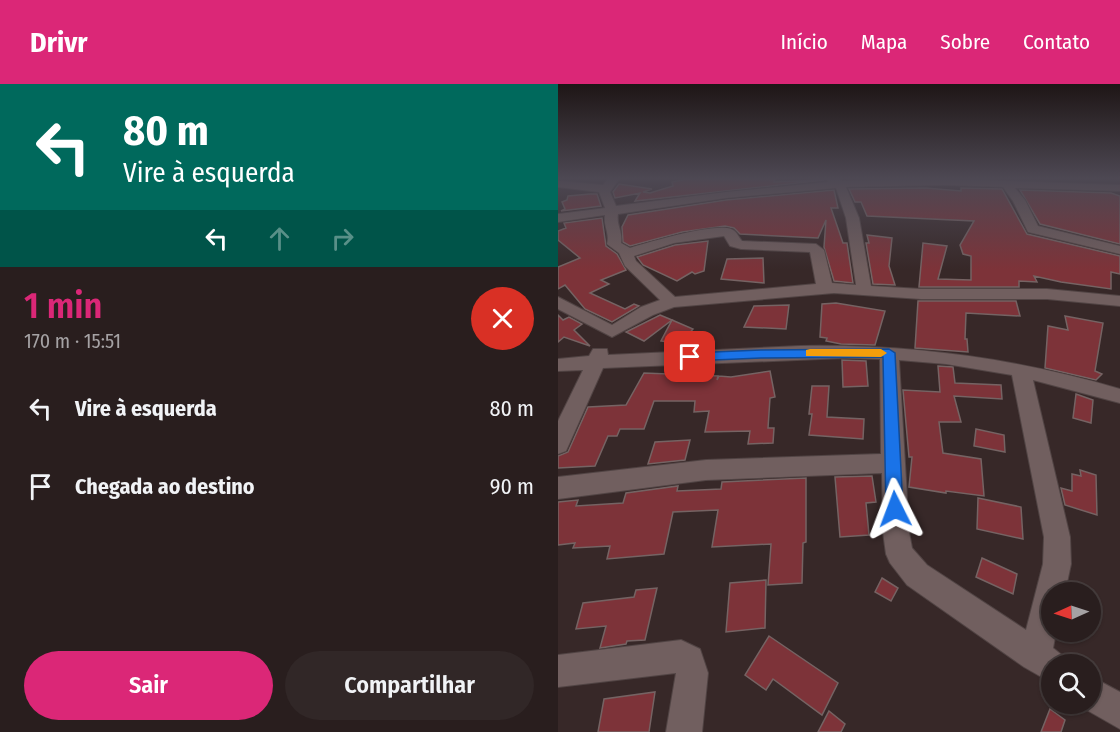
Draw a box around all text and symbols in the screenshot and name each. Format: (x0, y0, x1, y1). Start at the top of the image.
text: Drivr (30, 26, 88, 59)
text: Início (781, 29, 828, 55)
text: Mapa (861, 29, 907, 55)
text: Sobre (940, 29, 990, 55)
text: Contato (1023, 29, 1090, 55)
text: 80 m (123, 106, 209, 156)
icon: left (24, 108, 102, 186)
text: Vire à esquerda (123, 157, 295, 189)
icon: left (200, 222, 233, 255)
icon: ahead (263, 222, 296, 255)
icon: right (326, 222, 359, 255)
text: 1 min (24, 284, 102, 328)
button: close (471, 287, 534, 350)
text: 170 m · 15:51 (24, 329, 121, 353)
pin (664, 331, 715, 382)
icon: arrive (673, 340, 706, 373)
icon: left (24, 392, 57, 425)
text: Vire à esquerda (75, 395, 217, 422)
text: 80 m (489, 395, 534, 422)
icon: arrive (24, 470, 57, 503)
text: Chegada ao destino (75, 473, 255, 500)
text: 90 m (490, 473, 534, 500)
position arrow (863, 477, 927, 541)
north arrow (1041, 582, 1101, 642)
map controls (1041, 582, 1101, 714)
button: Sair (24, 651, 273, 720)
button: Compartilhar (285, 651, 534, 720)
button: search (1041, 654, 1101, 714)

